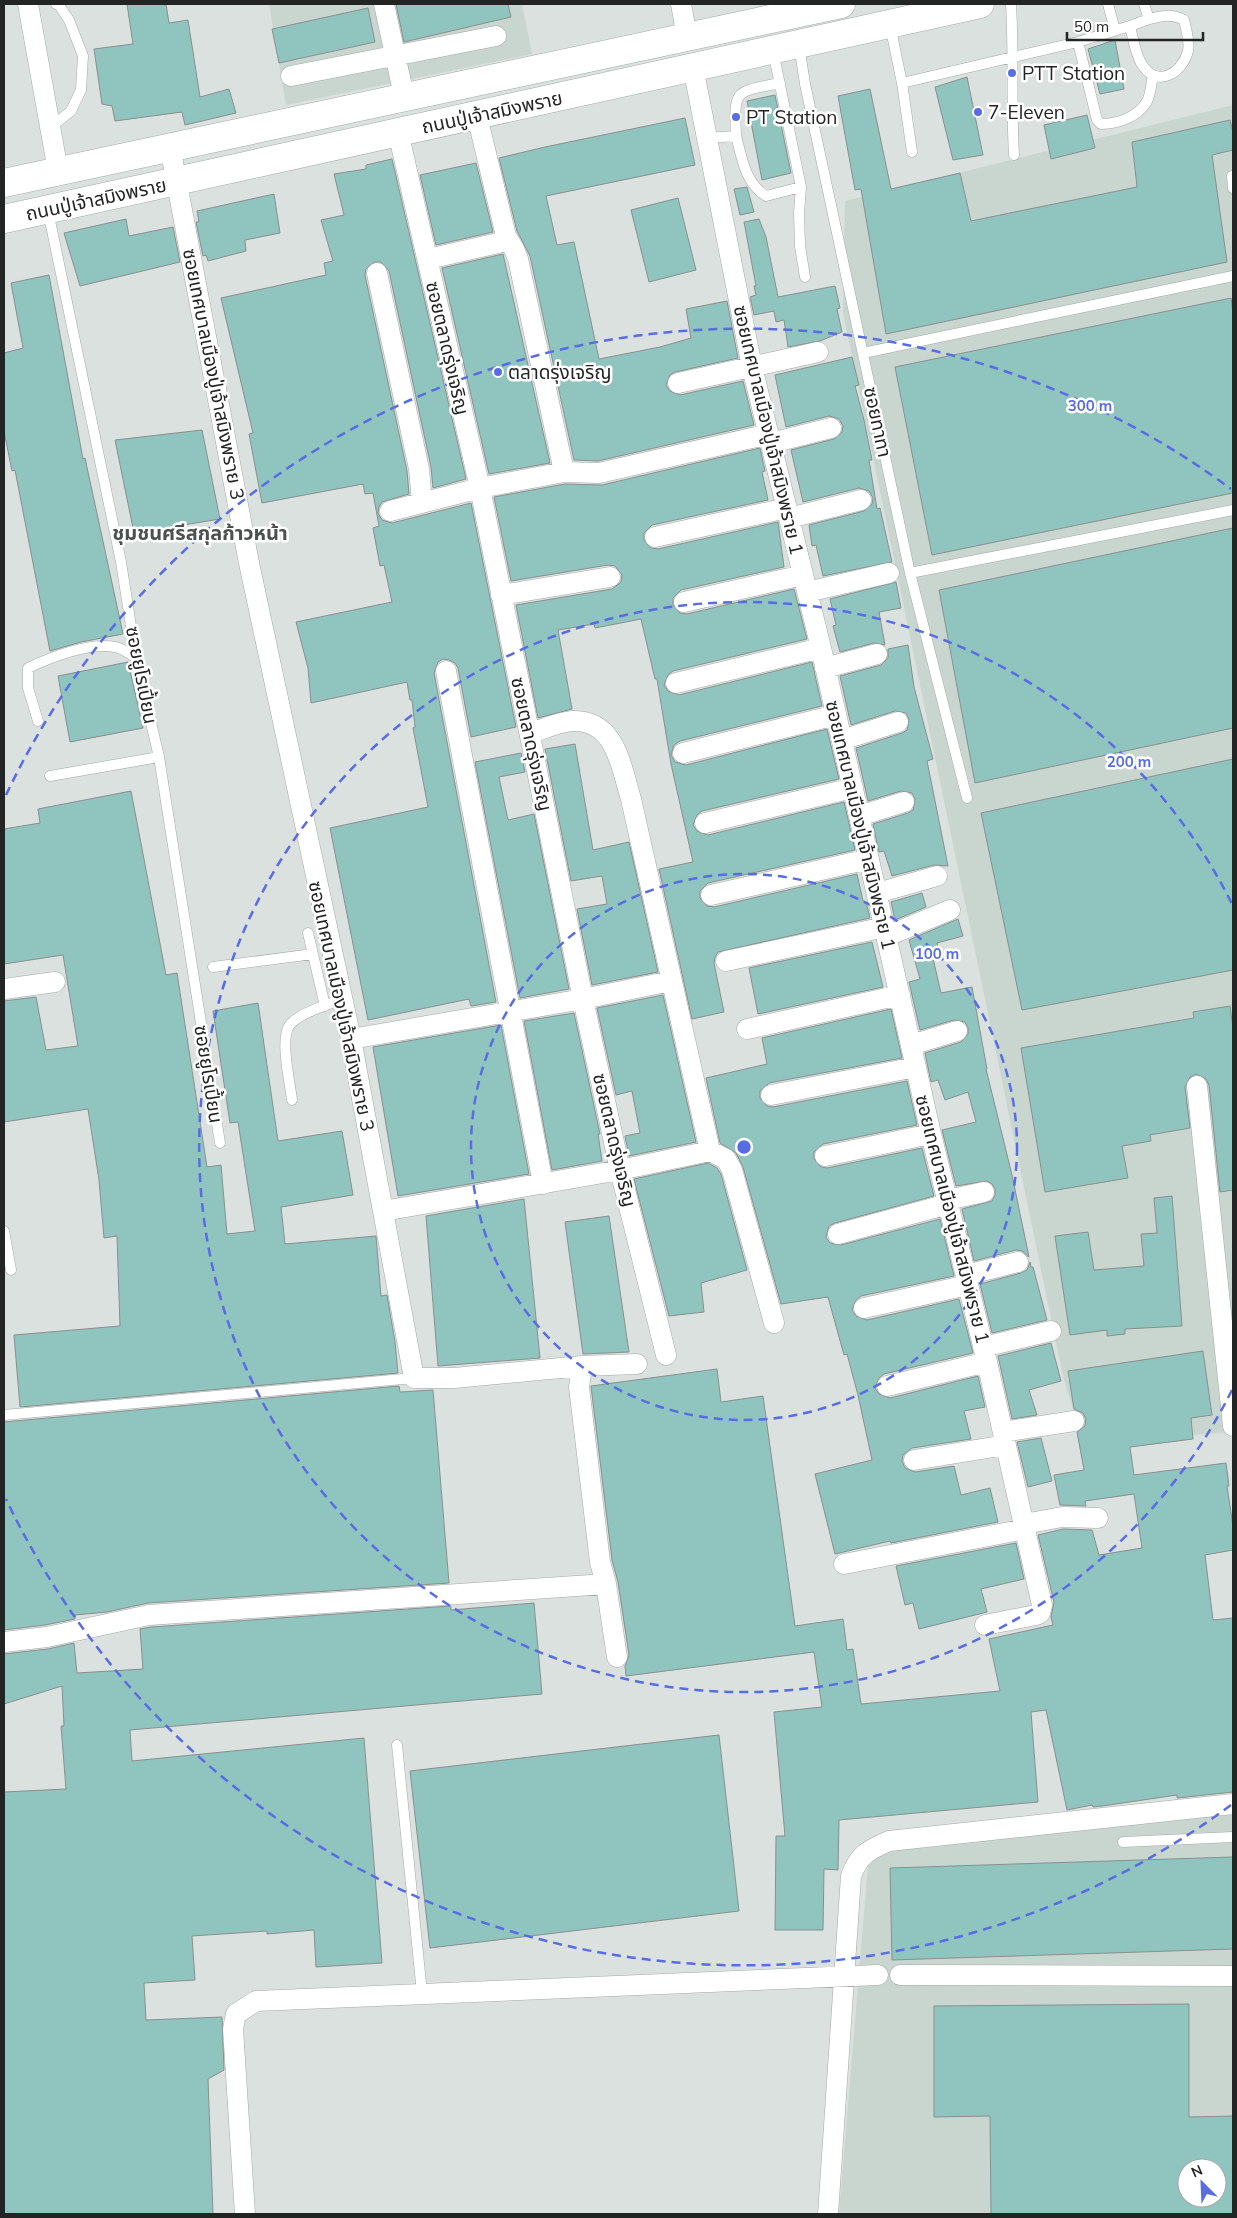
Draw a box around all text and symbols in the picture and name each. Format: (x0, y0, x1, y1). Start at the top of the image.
scale bar (1067, 10, 1203, 42)
text: 50 m (1074, 17, 1109, 36)
place label: PTT Station (1022, 61, 1125, 85)
marker: PTT Station (1006, 67, 1018, 79)
street label: ถนนปู่เจ้าสมิงพราย (419, 85, 565, 140)
place label: 7-Eleven (988, 100, 1065, 124)
place label: PT Station (746, 105, 837, 129)
marker: 7-Eleven (972, 106, 984, 118)
marker: PT Station (730, 111, 742, 123)
street label: ถนนปู่เจ้าสมิงพราย (23, 172, 169, 227)
street label: ซอยเทศบาลเมืองปู่เจ้าสมิงพราย 3 (177, 246, 250, 502)
street label: ซอยตลาดรุ่งเจริญ (421, 279, 475, 417)
street label: ซอยเทศบาลเมืองปู่เจ้าสมิงพราย 1 (728, 303, 809, 557)
place label: ตลาดรุ่งเจริญ (508, 360, 612, 384)
marker: ตลาดรุ่งเจริญ (492, 366, 504, 378)
street label: ซอยทาทา (859, 385, 897, 459)
text: 300 m (1068, 396, 1112, 415)
district label: ชุมชนศรีสกุลก้าวหน้า (112, 520, 288, 545)
street label: ซอยยูโรเปี้ยน (120, 624, 164, 726)
street label: ซอยตลาดรุ่งเจริญ (506, 675, 558, 813)
street label: ซอยเทศบาลเมืองปู่เจ้าสมิงพราย 1 (820, 698, 901, 952)
text: 200 m (1107, 752, 1151, 771)
street label: ซอยเทศบาลเมืองปู่เจ้าสมิงพราย 3 (303, 879, 380, 1134)
text: 100 m (915, 944, 959, 963)
street label: ซอยยูโรเปี้ยน (188, 1023, 230, 1125)
street label: ซอยตลาดรุ่งเจริญ (588, 1071, 642, 1209)
street label: ซอยเทศบาลเมืองปู่เจ้าสมิงพราย 1 (910, 1092, 996, 1346)
centre of rings (735, 1138, 753, 1156)
north arrow (1177, 2158, 1227, 2208)
text: N (1188, 2161, 1205, 2181)

